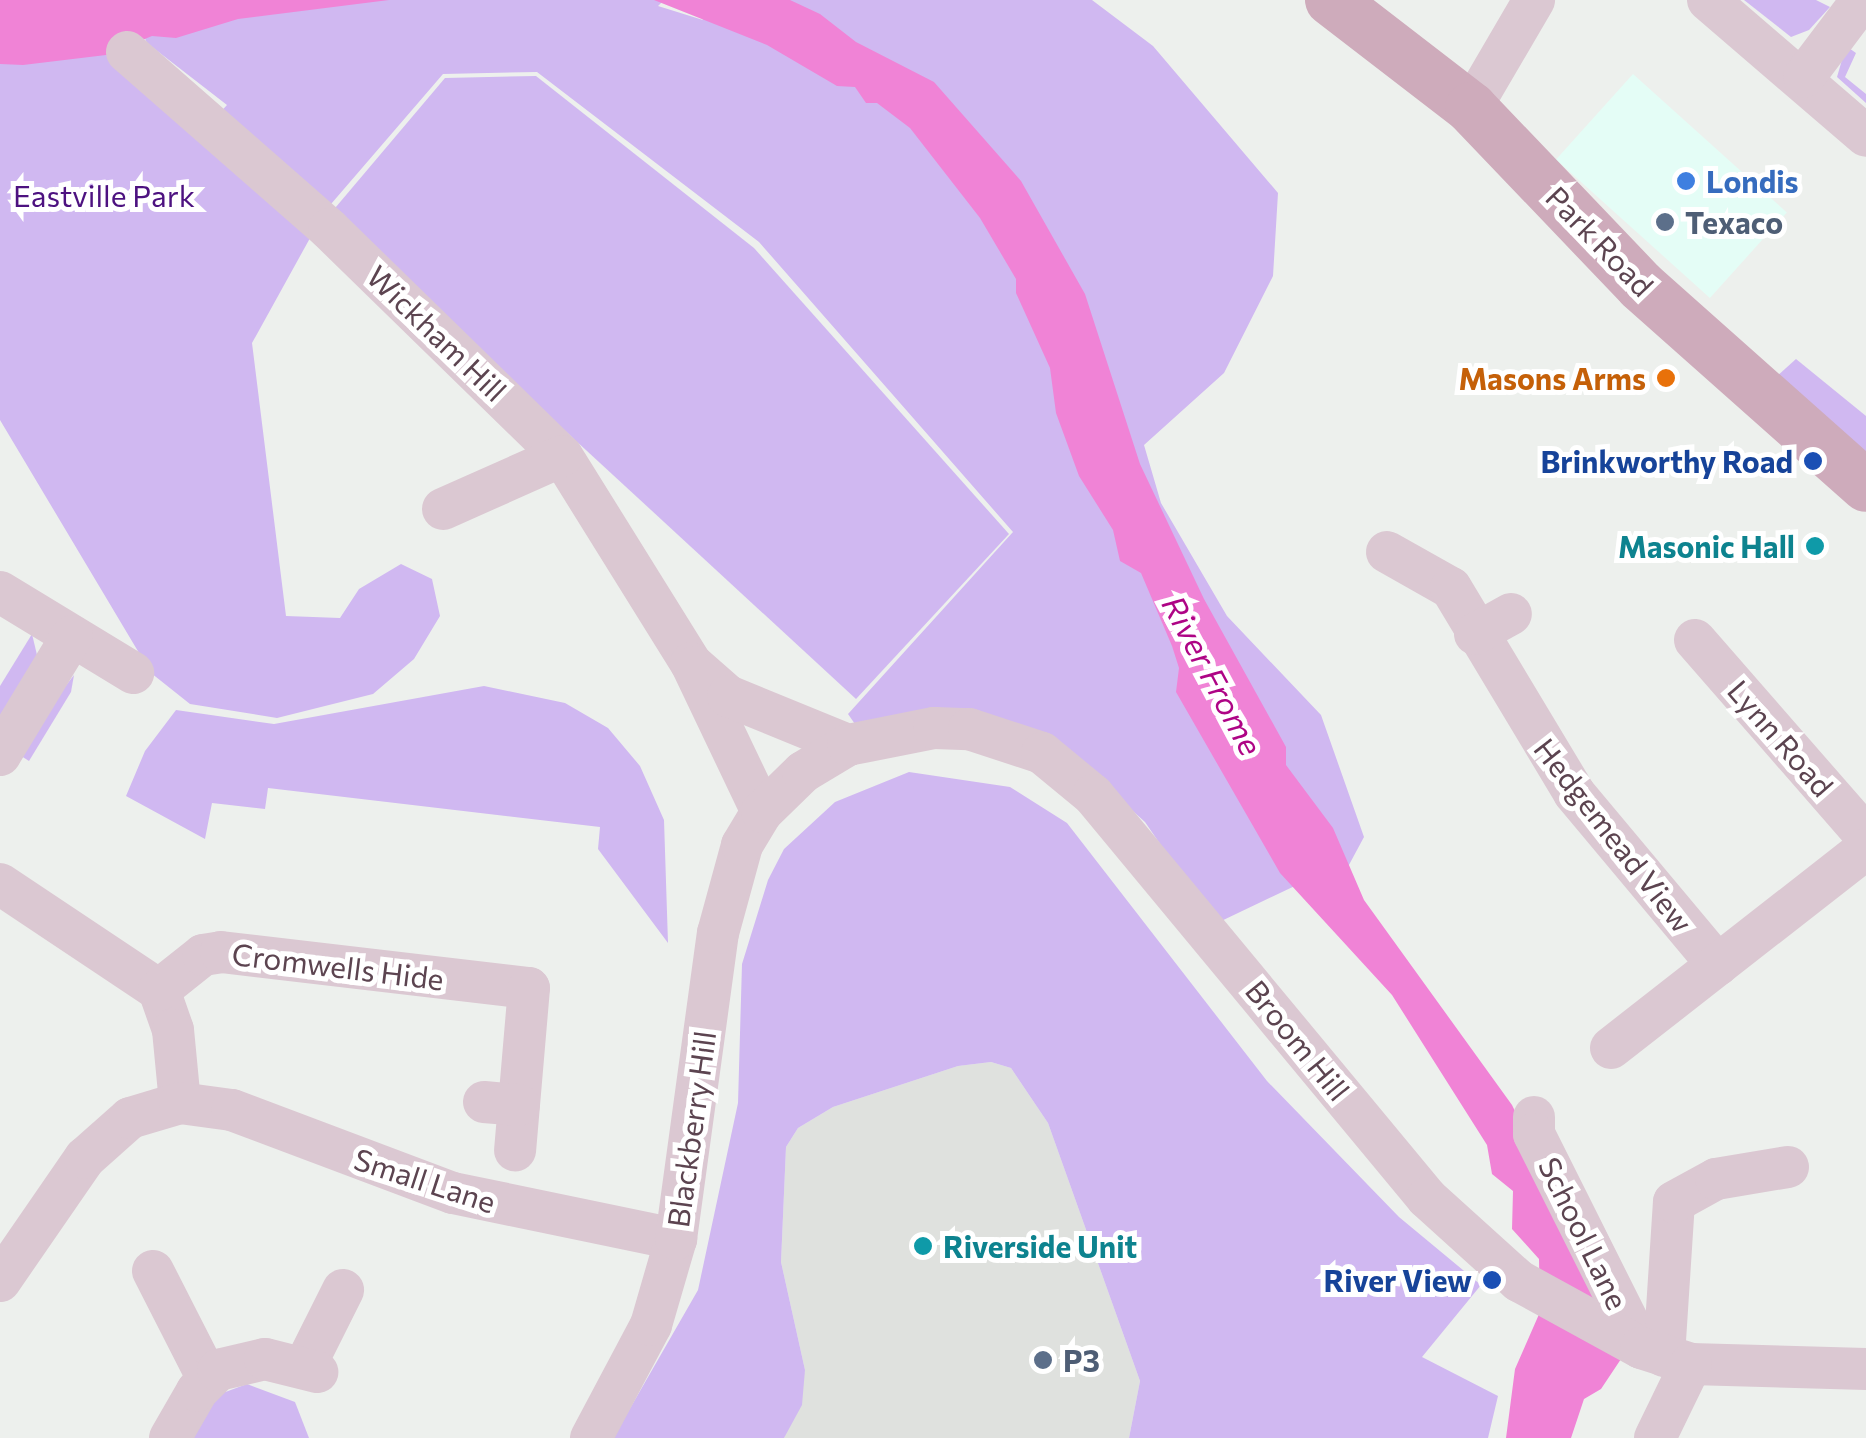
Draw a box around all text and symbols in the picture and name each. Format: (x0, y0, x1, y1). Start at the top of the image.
place label: Londis (1706, 163, 1799, 199)
marker: Londis (1675, 170, 1697, 192)
park label: Eastville Park (13, 177, 195, 213)
street label: Park Road (1539, 179, 1661, 303)
place label: Texaco (1685, 204, 1783, 240)
marker: Texaco (1654, 211, 1676, 233)
street label: Wickham Hill (360, 258, 514, 408)
place label: Masons Arms (1459, 360, 1646, 396)
marker: Masons Arms (1655, 367, 1677, 389)
place label: Brinkworthy Road (1540, 443, 1793, 479)
marker: Brinkworthy Road (1802, 450, 1824, 472)
place label: Masonic Hall (1618, 528, 1795, 564)
marker: Masonic Hall (1804, 535, 1826, 557)
water label: River Frome (1155, 588, 1271, 762)
street label: Lynn Road (1721, 673, 1841, 803)
street label: Hedgemead View (1527, 731, 1701, 939)
street label: Cromwells Hide (230, 935, 446, 997)
street label: Broom Hill (1239, 973, 1357, 1107)
street label: Blackberry Hill (659, 1028, 723, 1230)
street label: Small Lane (350, 1140, 500, 1220)
street label: School Lane (1532, 1151, 1636, 1315)
place label: Riverside Unit (943, 1228, 1137, 1264)
marker: Riverside Unit (912, 1235, 934, 1257)
place label: River View (1323, 1262, 1472, 1298)
marker: River View (1481, 1269, 1503, 1291)
place label: P3 (1063, 1342, 1100, 1378)
marker: P3 (1032, 1349, 1054, 1371)

